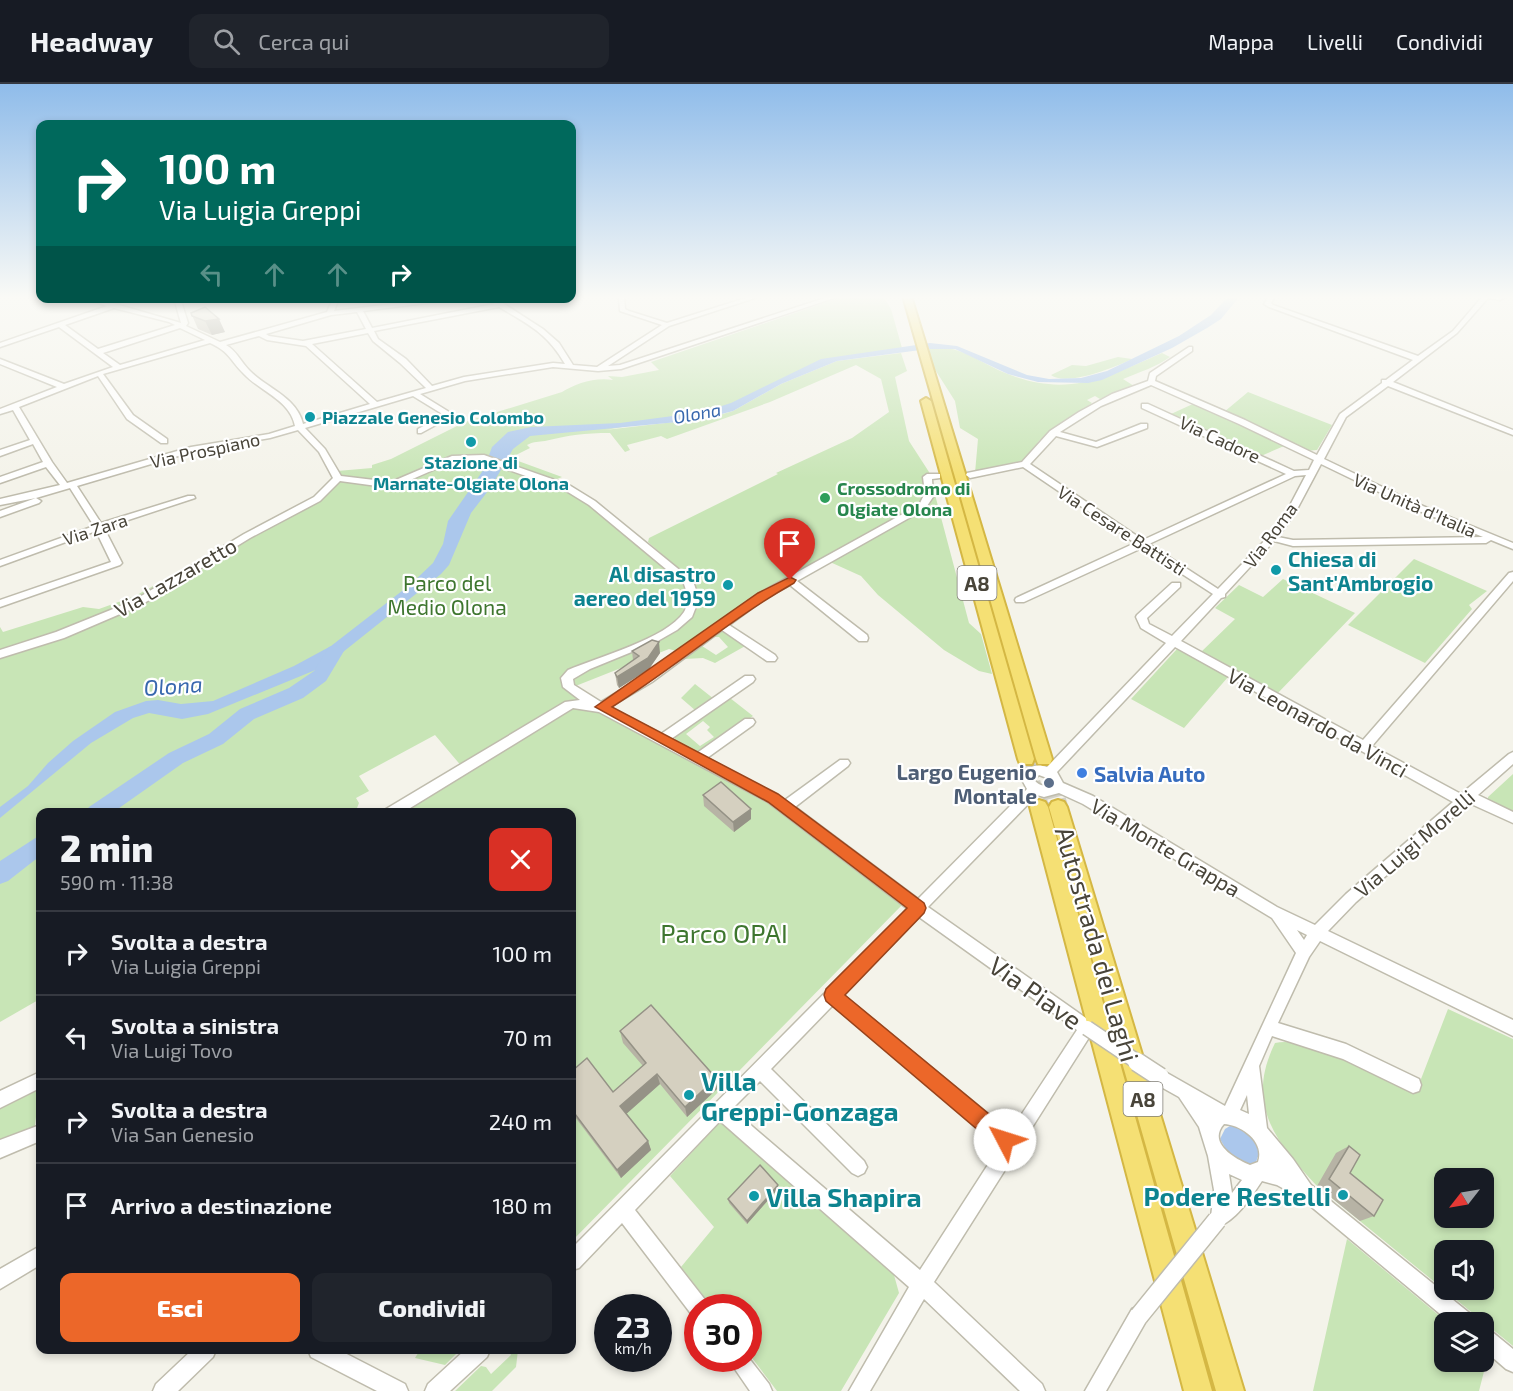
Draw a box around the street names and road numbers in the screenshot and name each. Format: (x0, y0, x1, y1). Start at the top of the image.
street label: Via Cadore (1176, 411, 1264, 467)
street label: Via Prospiano (148, 428, 262, 472)
street label: Via Unità d'Italia (1350, 468, 1480, 542)
street label: Via Cesare Battisti (1054, 480, 1190, 580)
street label: Via Roma (1238, 498, 1302, 572)
street label: Via Zara (60, 508, 130, 550)
street label: Via Lazzaretto (109, 532, 241, 622)
road number: A8 (958, 566, 996, 600)
street label: Via Leonardo da Vinci (1224, 662, 1412, 782)
street label: Via Luigi Morelli (1349, 784, 1479, 902)
street label: Via Monte Grappa (1087, 793, 1245, 901)
street label: Autostrada dei Laghi (1050, 823, 1146, 1065)
street label: Via Piave (984, 949, 1088, 1035)
road number: A8 (1124, 1082, 1162, 1116)

